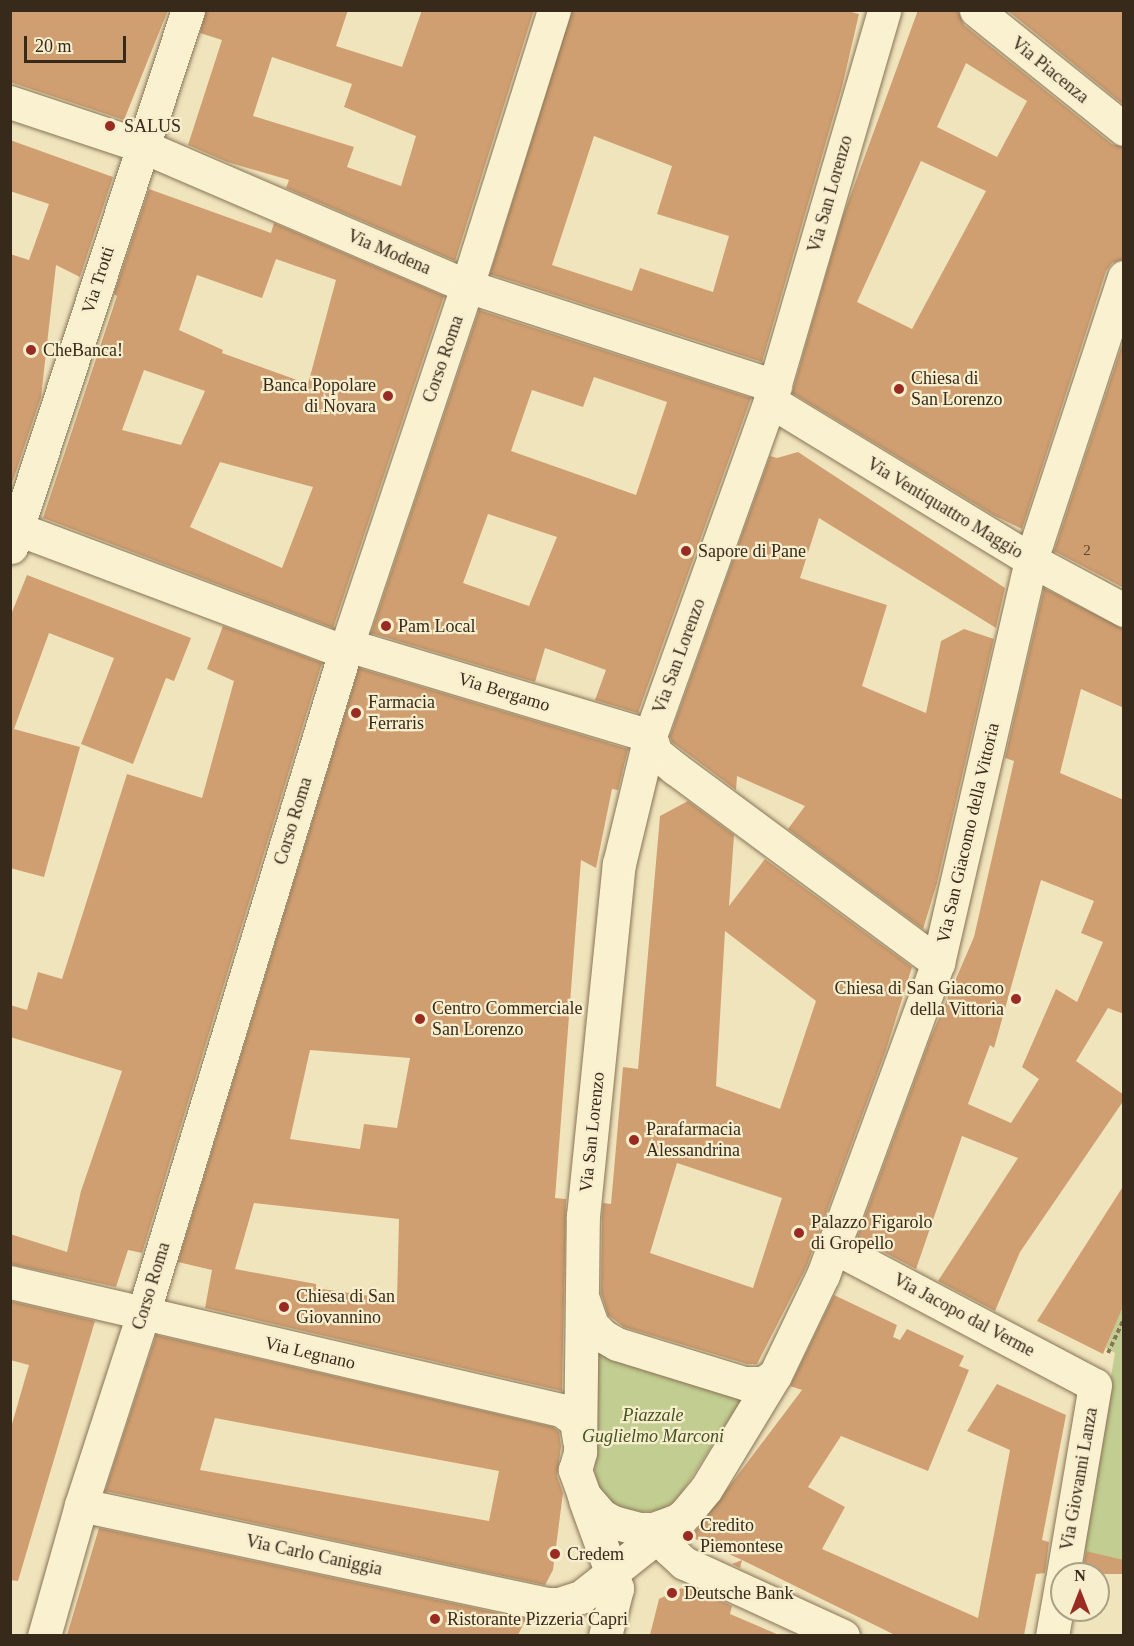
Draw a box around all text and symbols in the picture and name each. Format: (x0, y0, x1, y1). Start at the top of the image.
scale bar (27, 24, 129, 62)
street label: Via Piacenza (1007, 32, 1093, 108)
text: 20 m (35, 36, 72, 56)
place label: SALUS (124, 115, 181, 137)
marker: SALUS (101, 117, 119, 135)
street label: Via San Lorenzo (803, 133, 857, 255)
street label: Via Modena (344, 225, 434, 279)
street label: Via Trotti (77, 243, 119, 317)
street label: Corso Roma (418, 313, 468, 405)
place label: CheBanca! (43, 339, 123, 361)
marker: CheBanca! (24, 343, 38, 357)
place label: Chiesa di San Lorenzo (911, 368, 1002, 410)
place label: Banca Popolare di Novara (263, 375, 376, 418)
marker: Chiesa di San Lorenzo (892, 382, 906, 396)
marker: Banca Popolare di Novara (381, 389, 395, 403)
street label: Via Ventiquattro Maggio (863, 453, 1027, 563)
place label: Sapore di Pane (698, 540, 806, 562)
house number: 2 (1083, 542, 1091, 560)
marker: Sapore di Pane (679, 544, 693, 558)
street label: Via San Lorenzo (648, 596, 710, 716)
place label: Pam Local (398, 615, 475, 637)
marker: Pam Local (379, 619, 393, 633)
street label: Via Bergamo (455, 668, 553, 716)
place label: Farmacia Ferraris (368, 692, 435, 734)
marker: Farmacia Ferraris (349, 706, 363, 720)
street label: Via San Giacomo della Vittoria (932, 721, 1004, 945)
street label: Corso Roma (269, 775, 317, 867)
place label: Chiesa di San Giacomo della Vittoria (835, 978, 1004, 1020)
marker: Chiesa di San Giacomo della Vittoria (1009, 992, 1023, 1006)
place label: Centro Commerciale San Lorenzo (432, 998, 582, 1040)
marker: Centro Commerciale San Lorenzo (413, 1012, 427, 1026)
street label: Via San Lorenzo (575, 1071, 609, 1193)
place label: Parafarmacia Alessandrina (646, 1119, 741, 1162)
marker: Parafarmacia Alessandrina (627, 1133, 641, 1147)
place label: Palazzo Figarolo di Gropello (811, 1212, 932, 1254)
marker: Palazzo Figarolo di Gropello (792, 1226, 806, 1240)
street label: Corso Roma (127, 1240, 175, 1332)
street label: Via Jacopo dal Verme (889, 1269, 1039, 1361)
place label: Chiesa di San Giovannino (296, 1286, 395, 1328)
marker: Chiesa di San Giovannino (277, 1300, 291, 1314)
street label: Via Legnano (263, 1332, 357, 1374)
park label: Piazzale Guglielmo Marconi (582, 1405, 724, 1448)
street label: Via Giovanni Lanza (1056, 1406, 1102, 1552)
place label: Credito Piemontese (700, 1515, 783, 1558)
marker: Credito Piemontese (681, 1529, 695, 1543)
street label: Via Carlo Caniggia (244, 1530, 384, 1580)
place label: Credem (567, 1543, 624, 1565)
marker: Credem (548, 1547, 562, 1561)
north arrow (1050, 1562, 1110, 1622)
text: N (1074, 1567, 1086, 1584)
place label: Deutsche Bank (684, 1582, 793, 1604)
marker: Deutsche Bank (665, 1586, 679, 1600)
place label: Ristorante Pizzeria Capri (447, 1608, 628, 1630)
marker: Ristorante Pizzeria Capri (428, 1612, 442, 1626)

